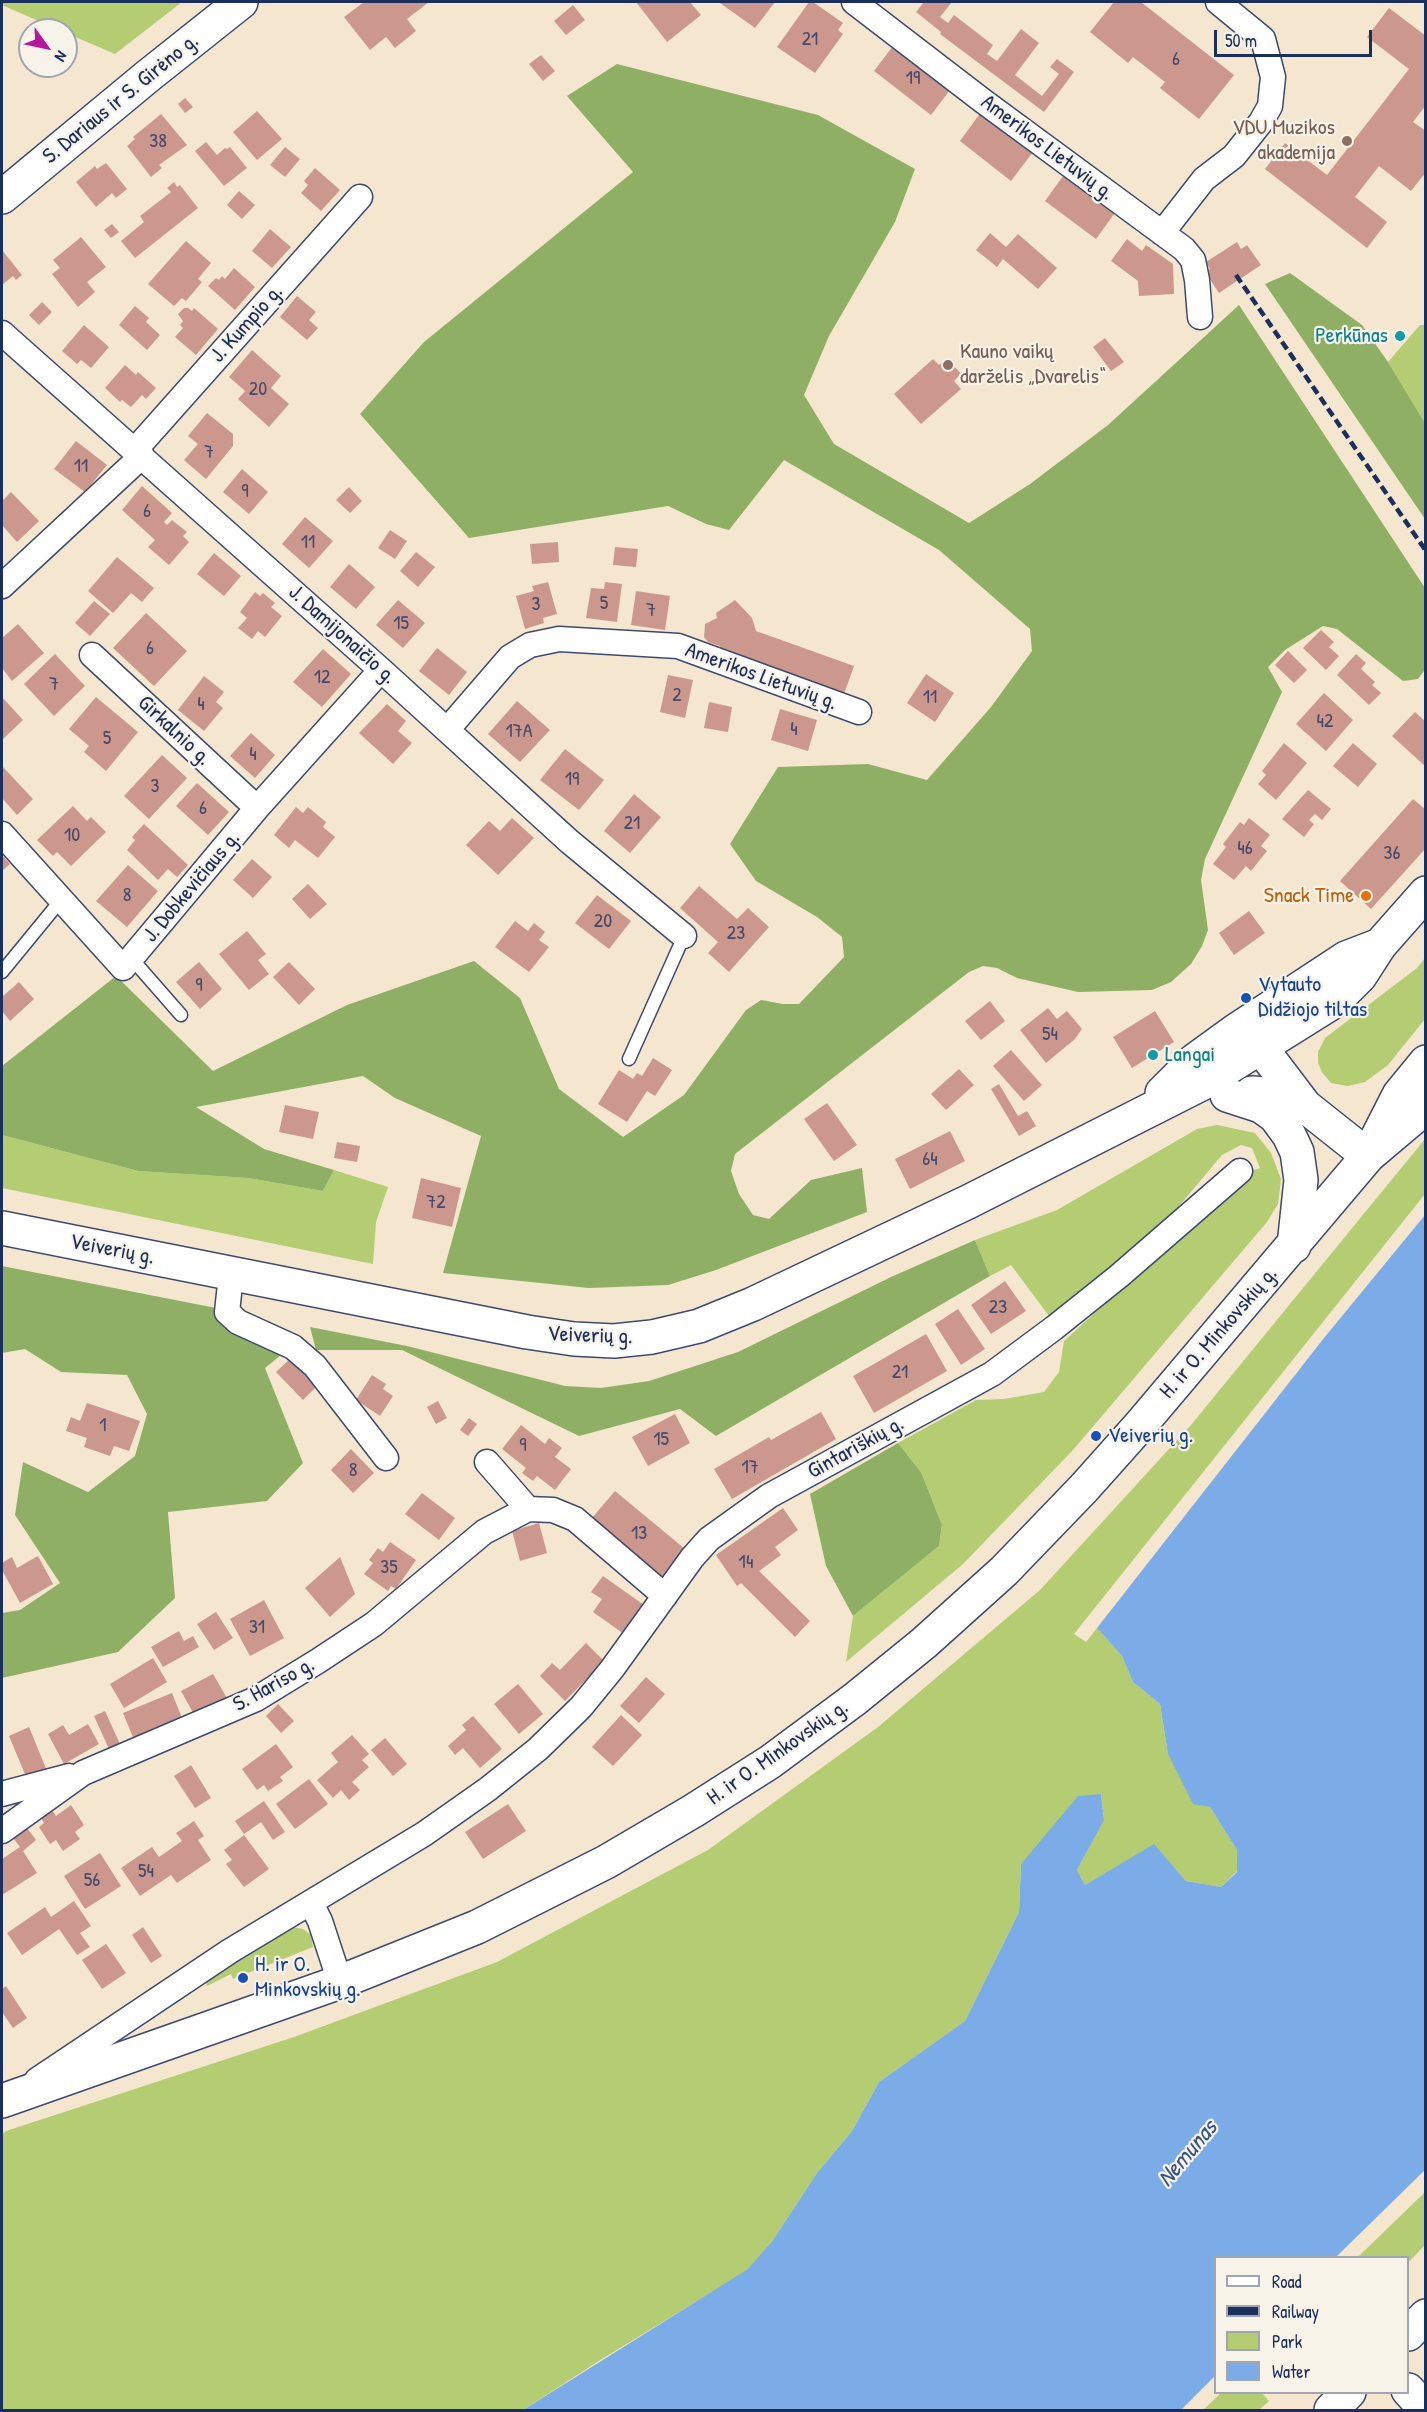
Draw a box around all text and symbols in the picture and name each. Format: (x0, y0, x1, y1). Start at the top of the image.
north arrow (18, 18, 78, 78)
scale bar (1217, 18, 1374, 56)
street label: S. Dariaus ir S. Girėno g. (38, 28, 204, 170)
house number: 21 (802, 28, 818, 52)
text: 50 m (1225, 28, 1257, 53)
text: N (50, 47, 73, 66)
house number: 6 (1172, 48, 1180, 72)
house number: 19 (906, 67, 920, 91)
street label: Amerikos Lietuvių g. (975, 89, 1119, 207)
place label: VDU Muzikos akademija (1232, 115, 1335, 166)
house number: 38 (149, 130, 167, 154)
marker: VDU Muzikos akademija (1340, 134, 1354, 148)
street label: J. Kumpio g. (205, 280, 289, 368)
place label: Perkūnas (1315, 323, 1388, 349)
marker: Perkūnas (1393, 329, 1407, 343)
place label: Kauno vaikų darželis „Dvarelis“ (960, 339, 1106, 390)
marker: Kauno vaikų darželis „Dvarelis“ (941, 358, 955, 372)
house number: 20 (249, 378, 267, 402)
house number: 7 (204, 441, 214, 465)
house number: 11 (74, 455, 88, 479)
house number: 9 (241, 480, 249, 504)
house number: 6 (143, 500, 151, 524)
house number: 11 (301, 531, 315, 555)
street label: J. Damijonaičio g. (283, 580, 401, 690)
house number: 5 (600, 592, 608, 616)
house number: 3 (532, 593, 540, 617)
house number: 7 (646, 599, 656, 623)
house number: 15 (393, 612, 409, 636)
house number: 6 (146, 637, 154, 661)
street label: Amerikos Lietuvių g. (681, 637, 841, 717)
house number: 12 (314, 666, 330, 690)
house number: 7 (49, 673, 59, 697)
house number: 2 (672, 684, 682, 708)
house number: 11 (923, 686, 937, 710)
street label: Girkalnio g. (132, 690, 216, 772)
house number: 4 (197, 693, 205, 717)
house number: 42 (1317, 710, 1333, 734)
house number: 4 (790, 718, 798, 742)
house number: 17A (506, 720, 532, 744)
house number: 5 (103, 727, 111, 751)
house number: 4 (249, 743, 257, 767)
house number: 19 (565, 768, 579, 792)
house number: 3 (151, 775, 159, 799)
house number: 6 (199, 797, 207, 821)
house number: 21 (624, 812, 640, 836)
house number: 10 (64, 824, 80, 848)
street label: J. Dobkevičiaus g. (138, 826, 246, 948)
house number: 46 (1237, 837, 1253, 861)
house number: 36 (1384, 842, 1400, 866)
place label: Snack Time (1264, 883, 1354, 909)
house number: 8 (123, 884, 131, 908)
marker: Snack Time (1359, 889, 1373, 903)
house number: 20 (594, 910, 612, 934)
house number: 23 (727, 922, 745, 946)
place label: Vytauto Didžiojo tiltas (1258, 972, 1367, 1023)
house number: 9 (195, 974, 203, 998)
marker: Vytauto Didžiojo tiltas (1239, 991, 1253, 1005)
house number: 54 (1042, 1023, 1058, 1047)
place label: Langai (1165, 1042, 1215, 1068)
marker: Langai (1146, 1048, 1160, 1062)
house number: 64 (922, 1148, 938, 1172)
house number: 72 (426, 1191, 446, 1215)
street label: Veiverių g. (68, 1229, 156, 1271)
street label: H. ir O. Minkovskių g. (1155, 1262, 1283, 1404)
house number: 23 (989, 1296, 1007, 1320)
street label: Veiverių g. (547, 1321, 633, 1351)
house number: 21 (892, 1361, 908, 1385)
street label: Gintariškių g. (803, 1411, 909, 1485)
house number: 1 (99, 1414, 107, 1438)
place label: Veiverių g. (1108, 1423, 1193, 1449)
house number: 15 (653, 1428, 669, 1452)
marker: Veiverių g. (1089, 1429, 1103, 1443)
house number: 9 (519, 1434, 527, 1458)
house number: 17 (741, 1456, 759, 1480)
house number: 8 (349, 1459, 357, 1483)
house number: 13 (631, 1522, 647, 1546)
house number: 14 (739, 1551, 753, 1575)
house number: 35 (380, 1556, 398, 1580)
house number: 31 (249, 1616, 265, 1640)
street label: S. Hariso g. (229, 1652, 319, 1718)
street label: H. ir O. Minkovskių g. (702, 1695, 854, 1811)
house number: 54 (138, 1860, 154, 1884)
house number: 56 (84, 1869, 100, 1893)
place label: H. ir O. Minkovskių g. (255, 1952, 361, 2004)
marker: H. ir O. Minkovskių g. (236, 1971, 250, 1985)
water label: Nemunas (1152, 2115, 1224, 2193)
legend (1214, 2256, 1409, 2394)
text: Road (1272, 2269, 1302, 2294)
text: Railway (1272, 2299, 1319, 2324)
text: Park (1272, 2329, 1302, 2354)
text: Water (1272, 2359, 1310, 2384)

